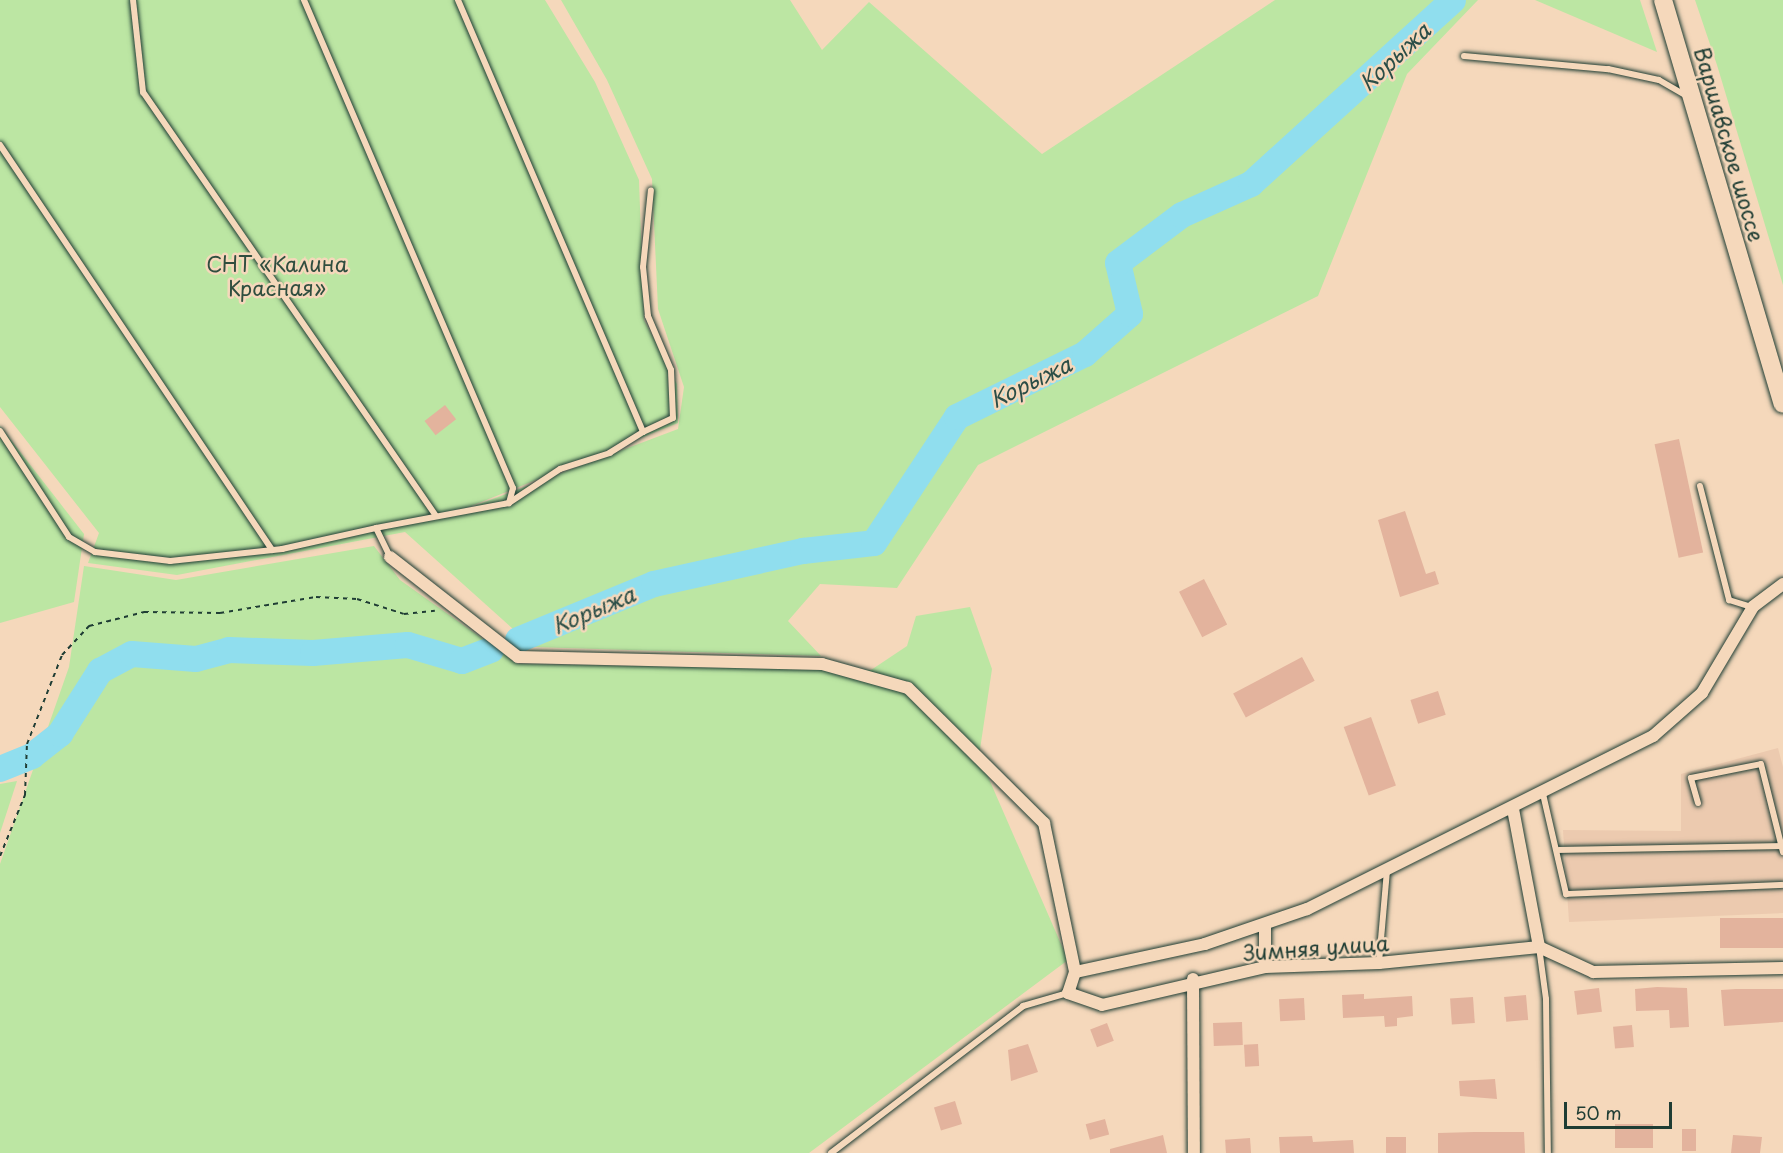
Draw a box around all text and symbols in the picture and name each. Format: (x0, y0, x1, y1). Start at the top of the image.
water label: Корыжа (1353, 16, 1435, 96)
street label: Варшавское шоссе (1690, 44, 1770, 244)
park label: СНТ «Калина Красная» (206, 250, 348, 300)
water label: Корыжа (985, 350, 1075, 412)
water label: Корыжа (547, 580, 639, 638)
street label: Зимняя улица (1242, 929, 1390, 965)
scale bar (1567, 1090, 1675, 1128)
text: 50 m (1575, 1099, 1622, 1126)

